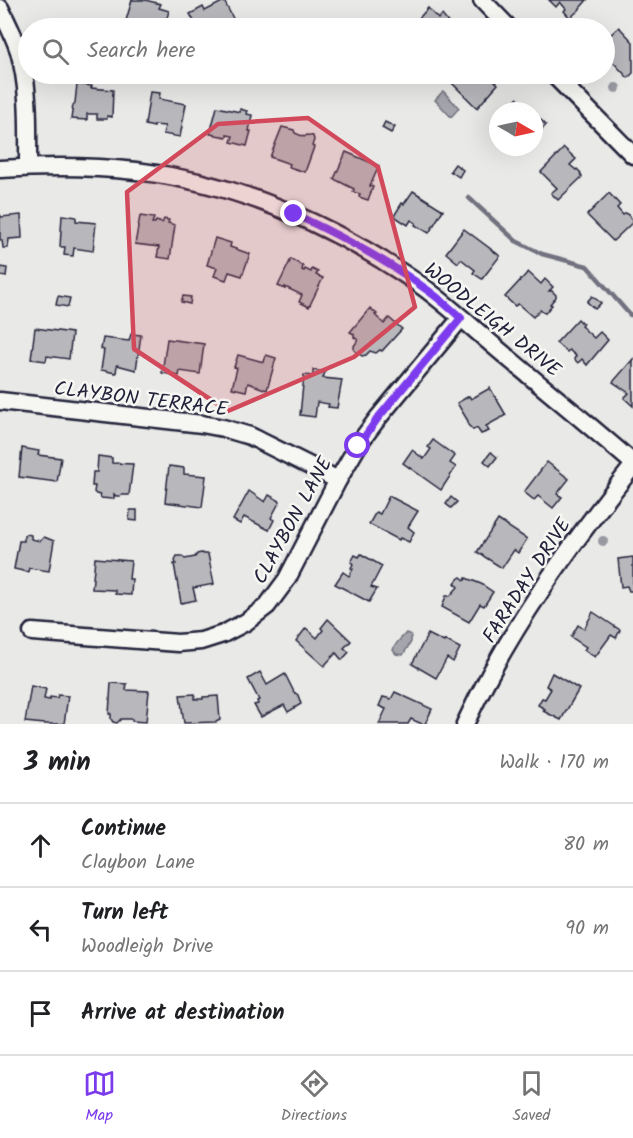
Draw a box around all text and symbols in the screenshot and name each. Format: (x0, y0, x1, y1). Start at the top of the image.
search box (18, 18, 615, 84)
text: Search here (87, 34, 195, 69)
icon: search (39, 35, 72, 68)
north arrow (489, 102, 543, 156)
route end (280, 200, 306, 226)
street label: WOODLEIGH DRIVE (416, 255, 568, 387)
street label: CLAYBON TERRACE (52, 373, 231, 427)
route start (344, 432, 370, 458)
street label: CLAYBON LANE (245, 450, 343, 591)
street label: FARADAY DRIVE (475, 511, 581, 650)
text: 3 min (24, 742, 91, 784)
text: Walk · 170 m (499, 747, 609, 779)
text: Continue (81, 812, 166, 847)
icon: ahead (24, 829, 57, 862)
text: 80 m (563, 829, 609, 861)
text: Claybon Lane (81, 847, 195, 879)
text: Turn left (81, 896, 168, 931)
icon: left (24, 913, 57, 946)
text: 90 m (565, 913, 609, 945)
text: Woodleigh Drive (81, 931, 213, 963)
text: Arrive at destination (81, 996, 284, 1031)
icon: arrive (24, 997, 57, 1030)
tab: Map (83, 1067, 116, 1128)
tab: Directions (281, 1067, 347, 1128)
tab: Saved (512, 1067, 550, 1128)

